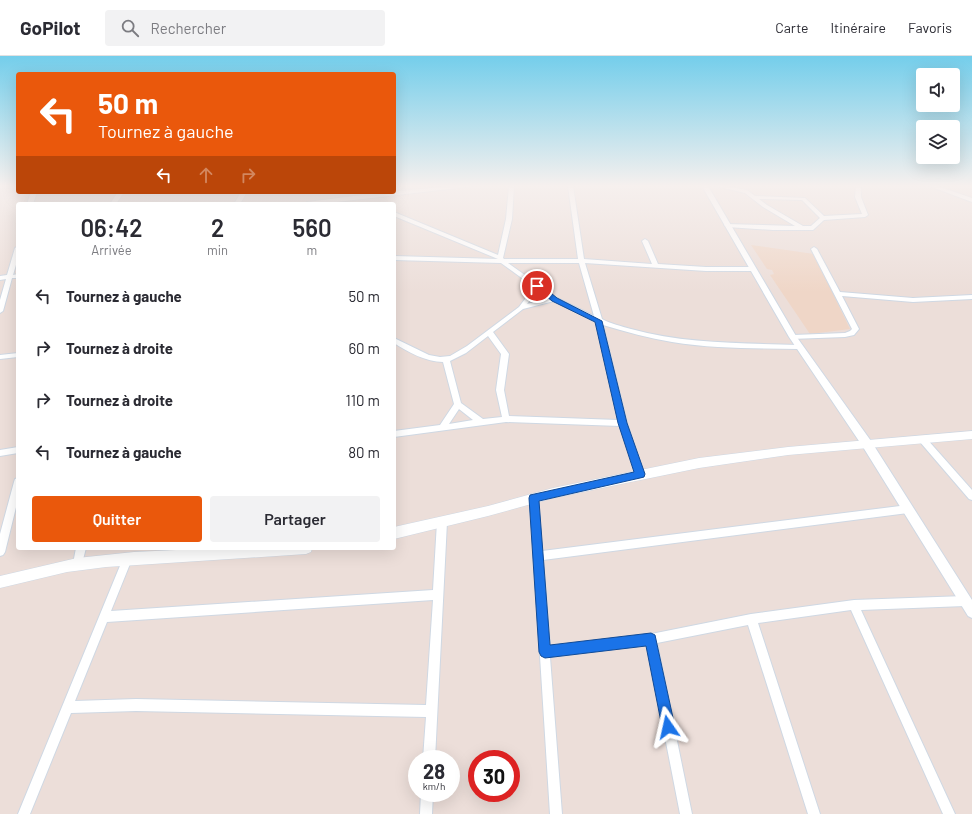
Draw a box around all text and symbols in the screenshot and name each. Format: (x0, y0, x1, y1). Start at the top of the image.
search box (105, 10, 385, 46)
text: GoPilot (20, 16, 81, 39)
icon: search (119, 17, 141, 39)
text: Rechercher (151, 19, 226, 37)
text: Carte (775, 19, 808, 36)
text: Itinéraire (830, 19, 886, 36)
text: Favoris (908, 19, 952, 36)
map controls (916, 68, 960, 164)
button: sound (916, 68, 960, 112)
text: 50 m (98, 86, 158, 120)
icon: left (32, 88, 84, 140)
text: Tournez à gauche (98, 120, 234, 142)
button: layers (916, 120, 960, 164)
icon: left (153, 164, 175, 186)
icon: ahead (195, 164, 217, 186)
icon: right (237, 164, 259, 186)
text: 06:42 (80, 213, 143, 242)
text: 2 (211, 213, 224, 242)
text: 560 (292, 213, 332, 242)
text: Arrivée (91, 242, 132, 258)
text: min (207, 242, 228, 258)
text: m (307, 242, 317, 258)
pin (520, 269, 554, 303)
icon: arrive (526, 275, 548, 297)
icon: left (32, 285, 54, 307)
text: Tournez à gauche (66, 287, 182, 305)
text: 50 m (348, 287, 380, 305)
icon: right (32, 337, 54, 359)
text: Tournez à droite (66, 339, 173, 357)
text: 60 m (348, 339, 380, 357)
icon: right (32, 389, 54, 411)
text: Tournez à droite (66, 391, 173, 409)
text: 110 m (346, 391, 380, 409)
icon: left (32, 441, 54, 463)
text: Tournez à gauche (66, 443, 182, 461)
text: 80 m (348, 443, 380, 461)
button: Quitter (32, 496, 202, 542)
button: Partager (210, 496, 380, 542)
position arrow (647, 706, 689, 748)
speed limit sign: 30 (468, 750, 520, 802)
text: 28 (423, 759, 445, 783)
text: km/h (423, 780, 445, 792)

